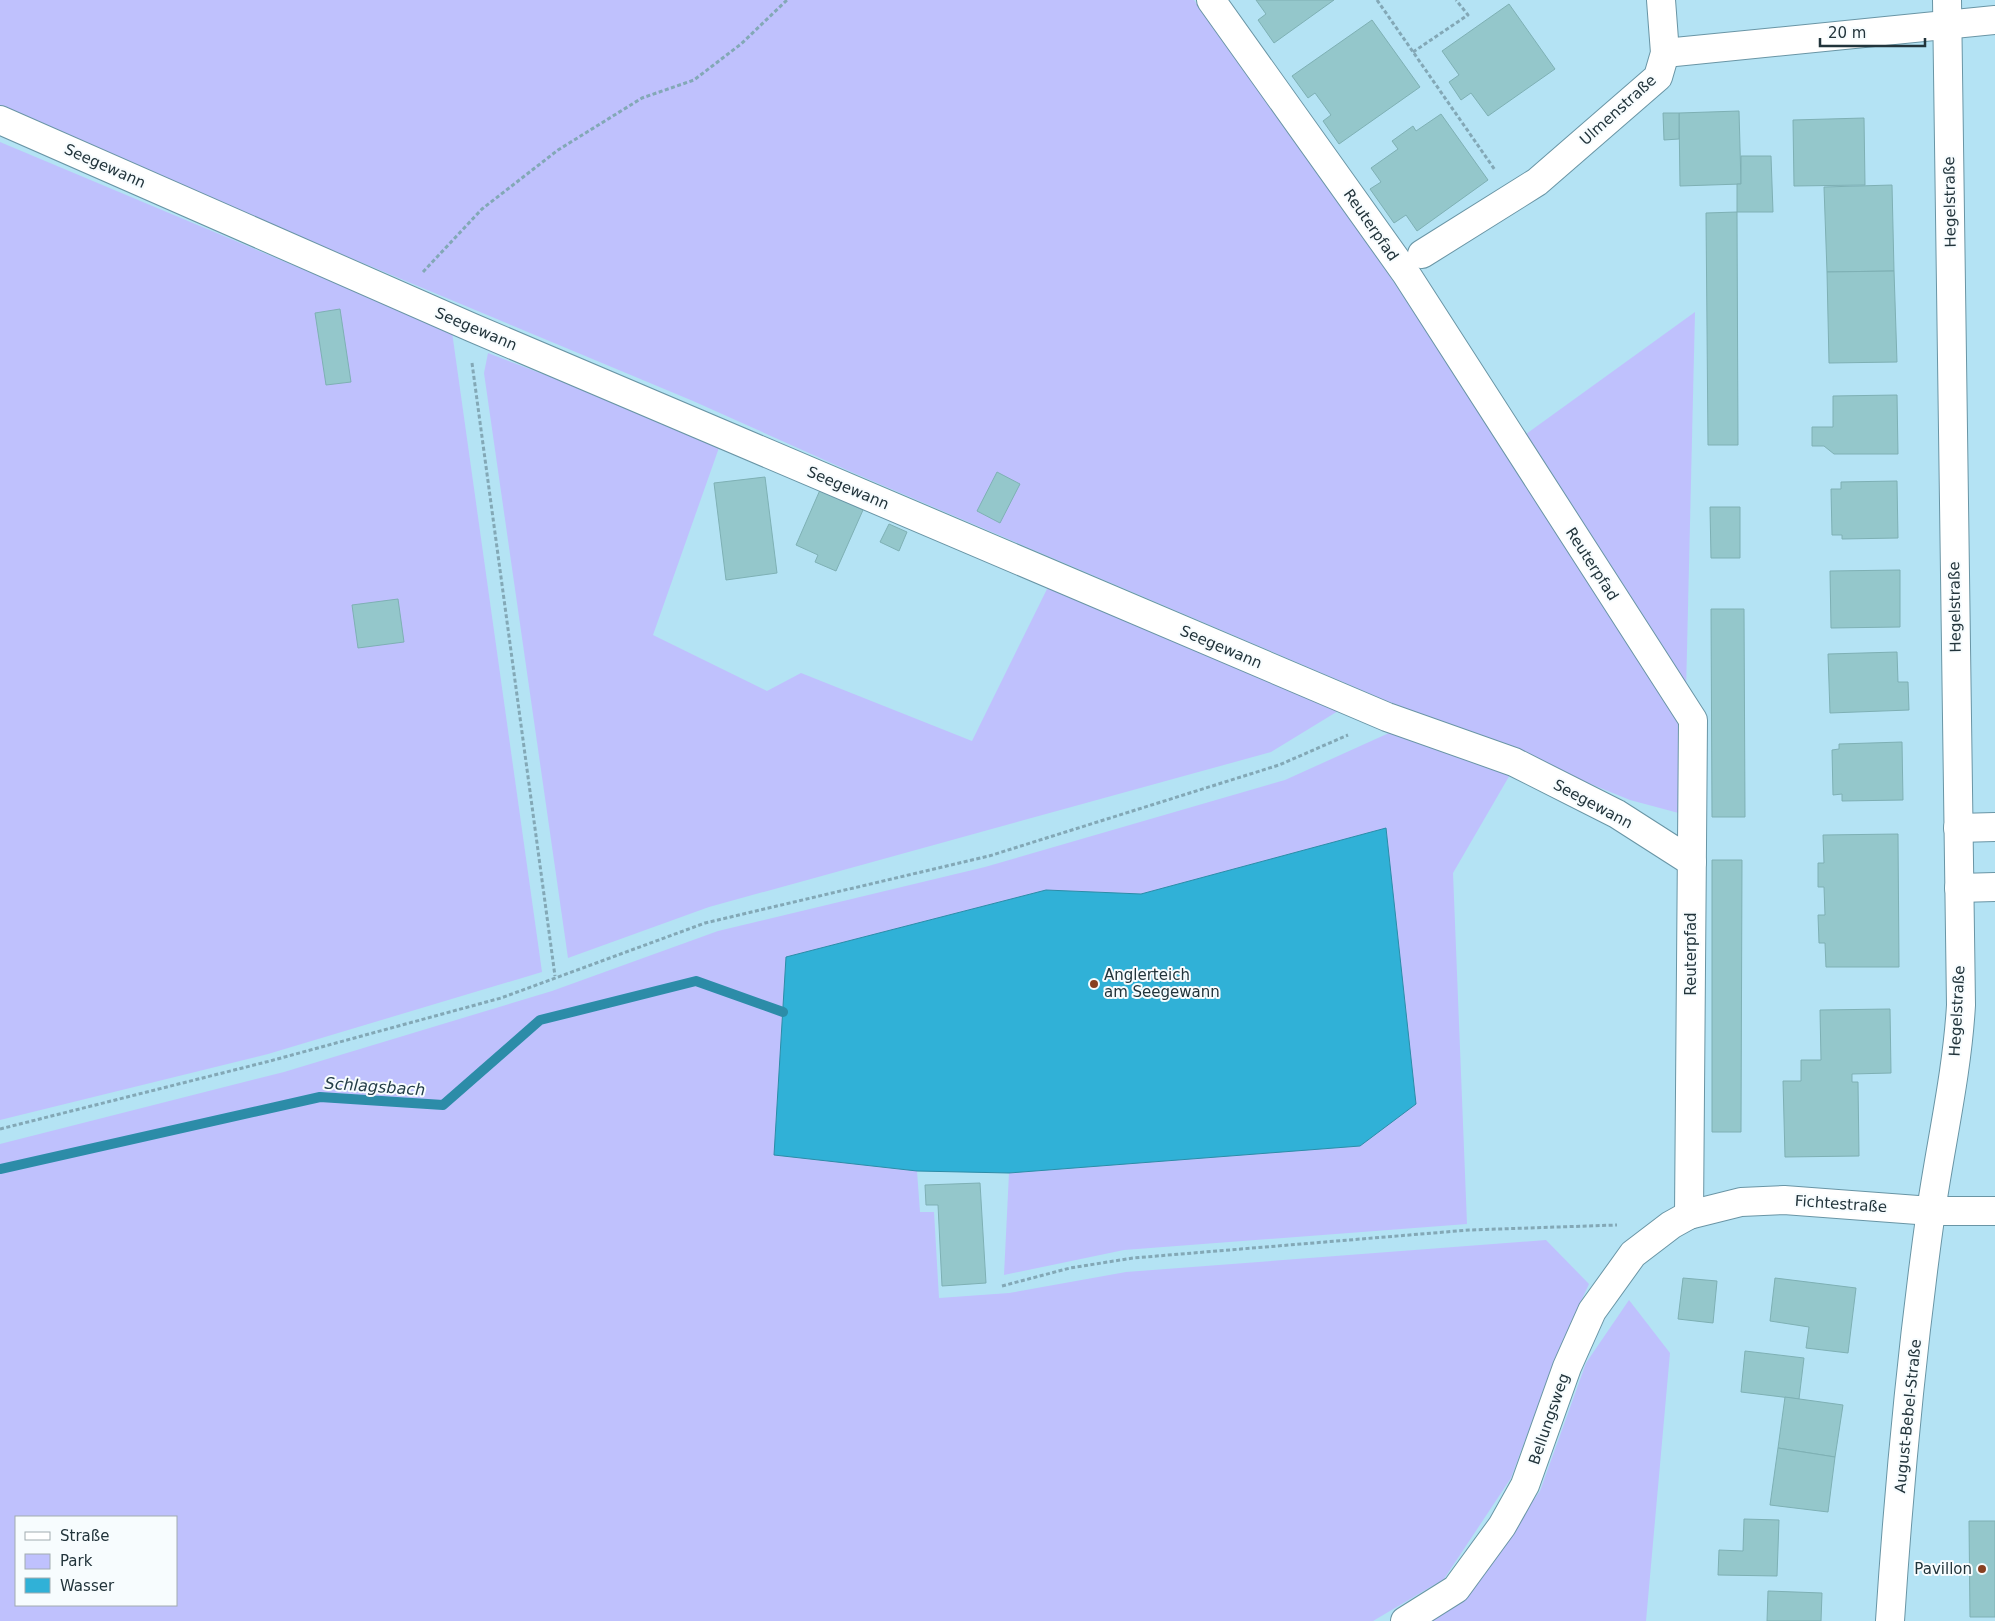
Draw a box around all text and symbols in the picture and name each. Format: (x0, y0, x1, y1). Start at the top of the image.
scale bar (1820, 15, 1925, 47)
text: 20 m (1828, 24, 1866, 42)
street label: Ulmenstraße (1576, 71, 1660, 149)
street label: Seegewann (62, 140, 148, 192)
street label: Hegelstraße (1940, 156, 1960, 248)
street label: Reuterpfad (1340, 186, 1402, 264)
street label: Seegewann (432, 304, 520, 354)
street label: Seegewann (804, 463, 892, 513)
street label: Reuterpfad (1562, 524, 1622, 604)
street label: Hegelstraße (1945, 561, 1965, 653)
street label: Seegewann (1177, 622, 1265, 672)
street label: Seegewann (1550, 776, 1636, 832)
street label: Reuterpfad (1682, 912, 1700, 996)
street label: Hegelstraße (1946, 965, 1968, 1057)
place label: Anglerteich am Seegewann (1104, 966, 1220, 1001)
marker: Anglerteich am Seegewann (1088, 978, 1100, 990)
water label: Schlagsbach (324, 1074, 426, 1099)
street label: Fichtestraße (1794, 1192, 1888, 1216)
street label: August-Bebel-Straße (1891, 1338, 1925, 1494)
street label: Bellungsweg (1525, 1371, 1573, 1467)
legend (15, 1516, 178, 1606)
text: Straße (60, 1527, 109, 1545)
text: Park (60, 1552, 93, 1570)
place label: Pavillon (1914, 1560, 1972, 1578)
marker: Pavillon (1976, 1563, 1988, 1575)
text: Wasser (60, 1577, 115, 1595)

